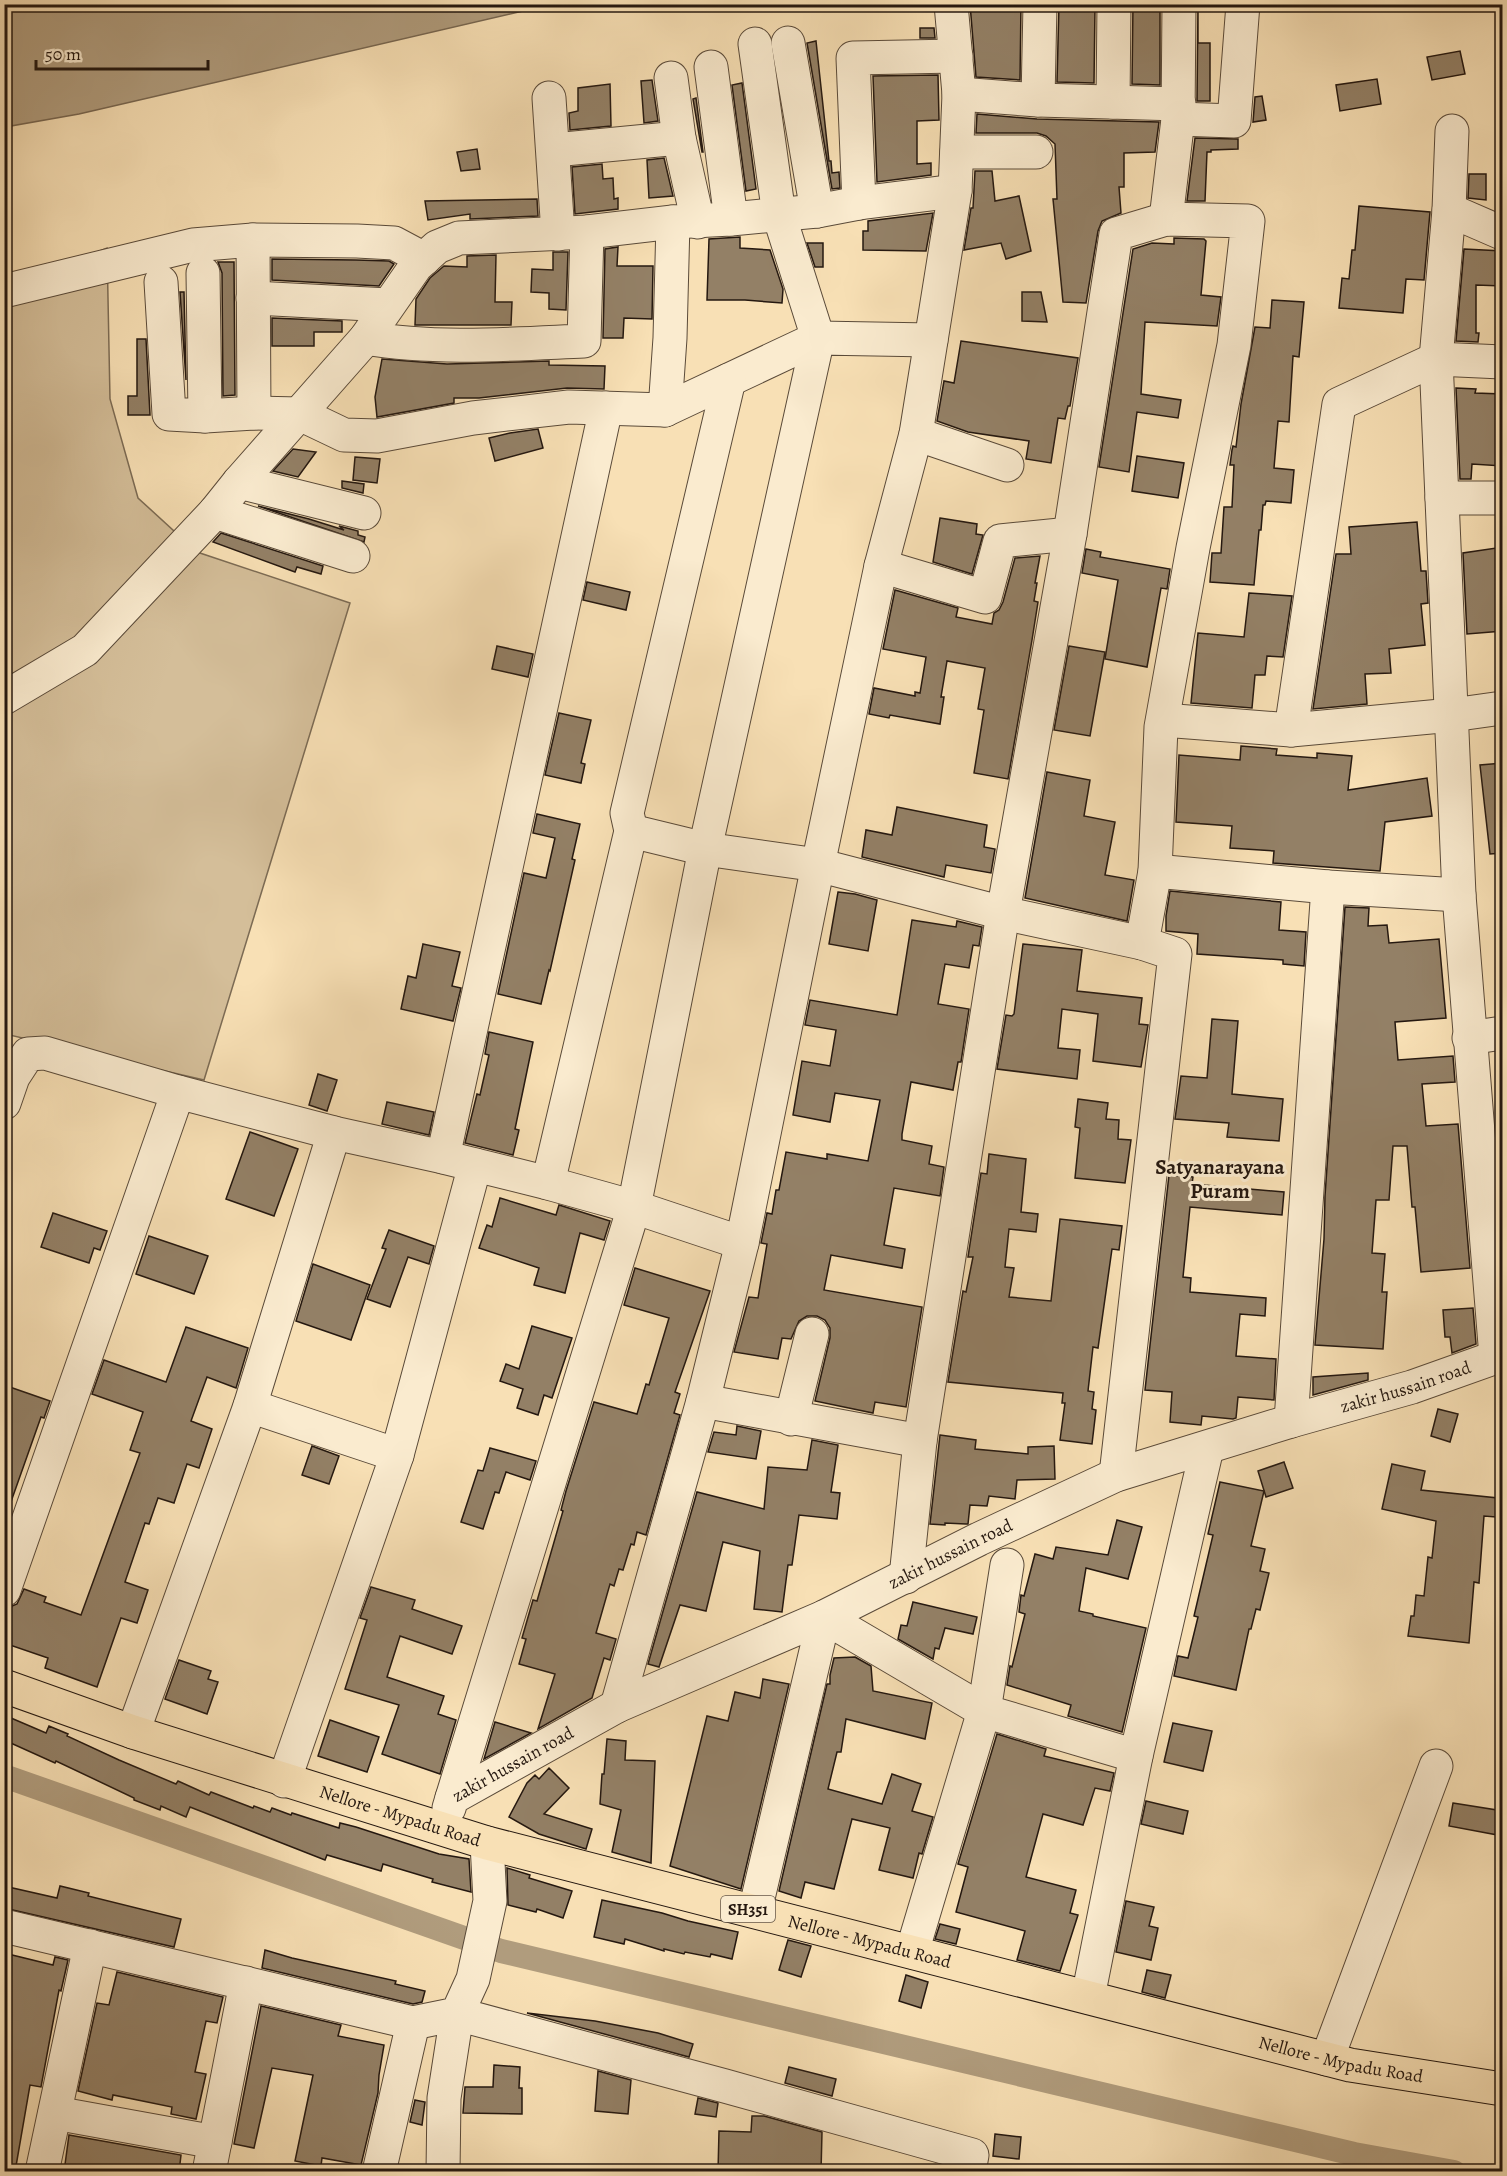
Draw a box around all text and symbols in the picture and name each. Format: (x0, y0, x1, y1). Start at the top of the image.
scale bar (36, 33, 208, 71)
text: 50 m (45, 42, 81, 66)
district label: Satyanarayana Puram (1155, 1153, 1286, 1205)
street label: zakir hussain road (1337, 1355, 1474, 1419)
street label: zakir hussain road (884, 1513, 1017, 1595)
street label: zakir hussain road (448, 1720, 578, 1808)
street label: Nellore - Mypadu Road (317, 1779, 484, 1852)
road number: SH351 (721, 1896, 775, 1922)
street label: Nellore - Mypadu Road (785, 1909, 954, 1974)
street label: Nellore - Mypadu Road (1256, 2030, 1425, 2088)

